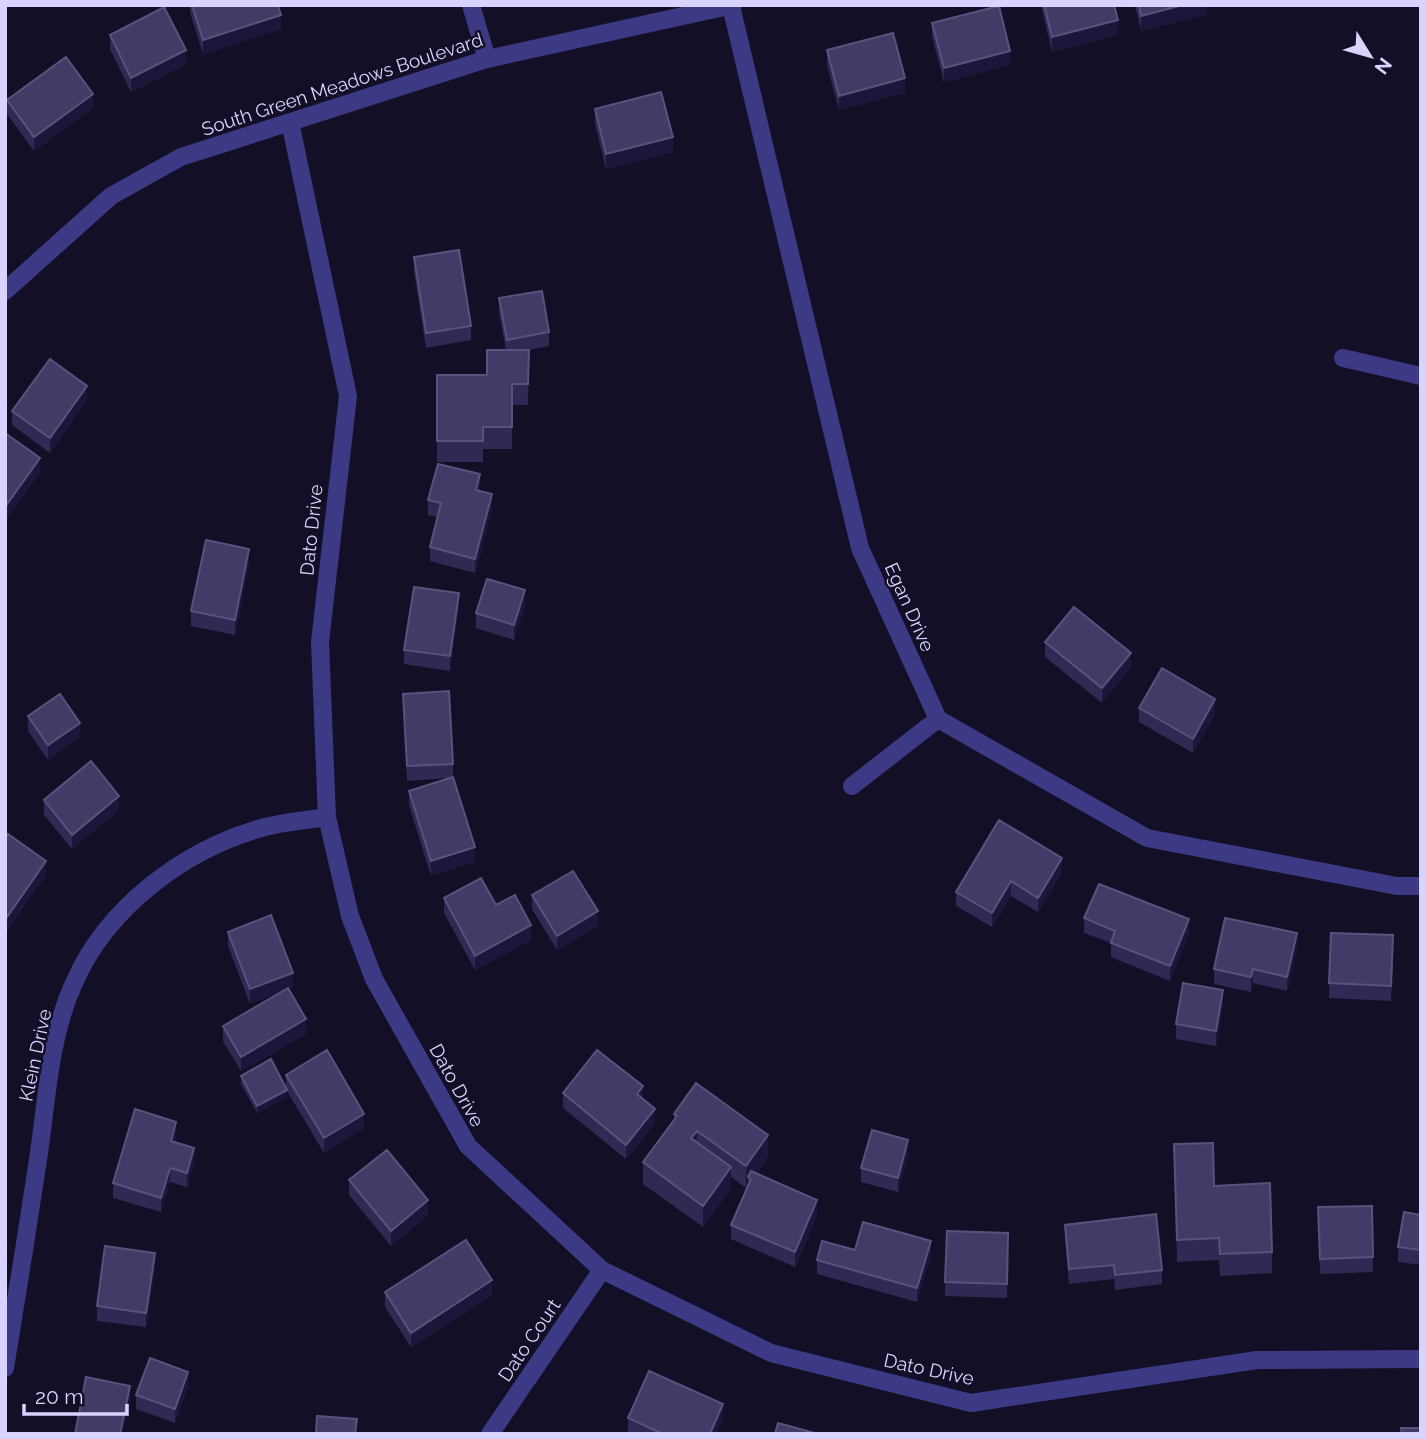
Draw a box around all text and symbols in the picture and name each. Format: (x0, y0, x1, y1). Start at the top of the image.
north arrow (1335, 21, 1405, 91)
street label: South Green Meadows Boulevard (199, 28, 485, 140)
text: N (1370, 54, 1397, 79)
street label: Dato Drive (295, 483, 327, 577)
street label: Egan Drive (881, 559, 939, 655)
street label: Klein Drive (14, 1007, 56, 1103)
street label: Dato Drive (425, 1040, 489, 1130)
street label: Dato Court (493, 1294, 565, 1385)
street label: Dato Drive (882, 1349, 976, 1389)
scale bar (24, 1372, 128, 1416)
text: 20 m (35, 1384, 83, 1409)

